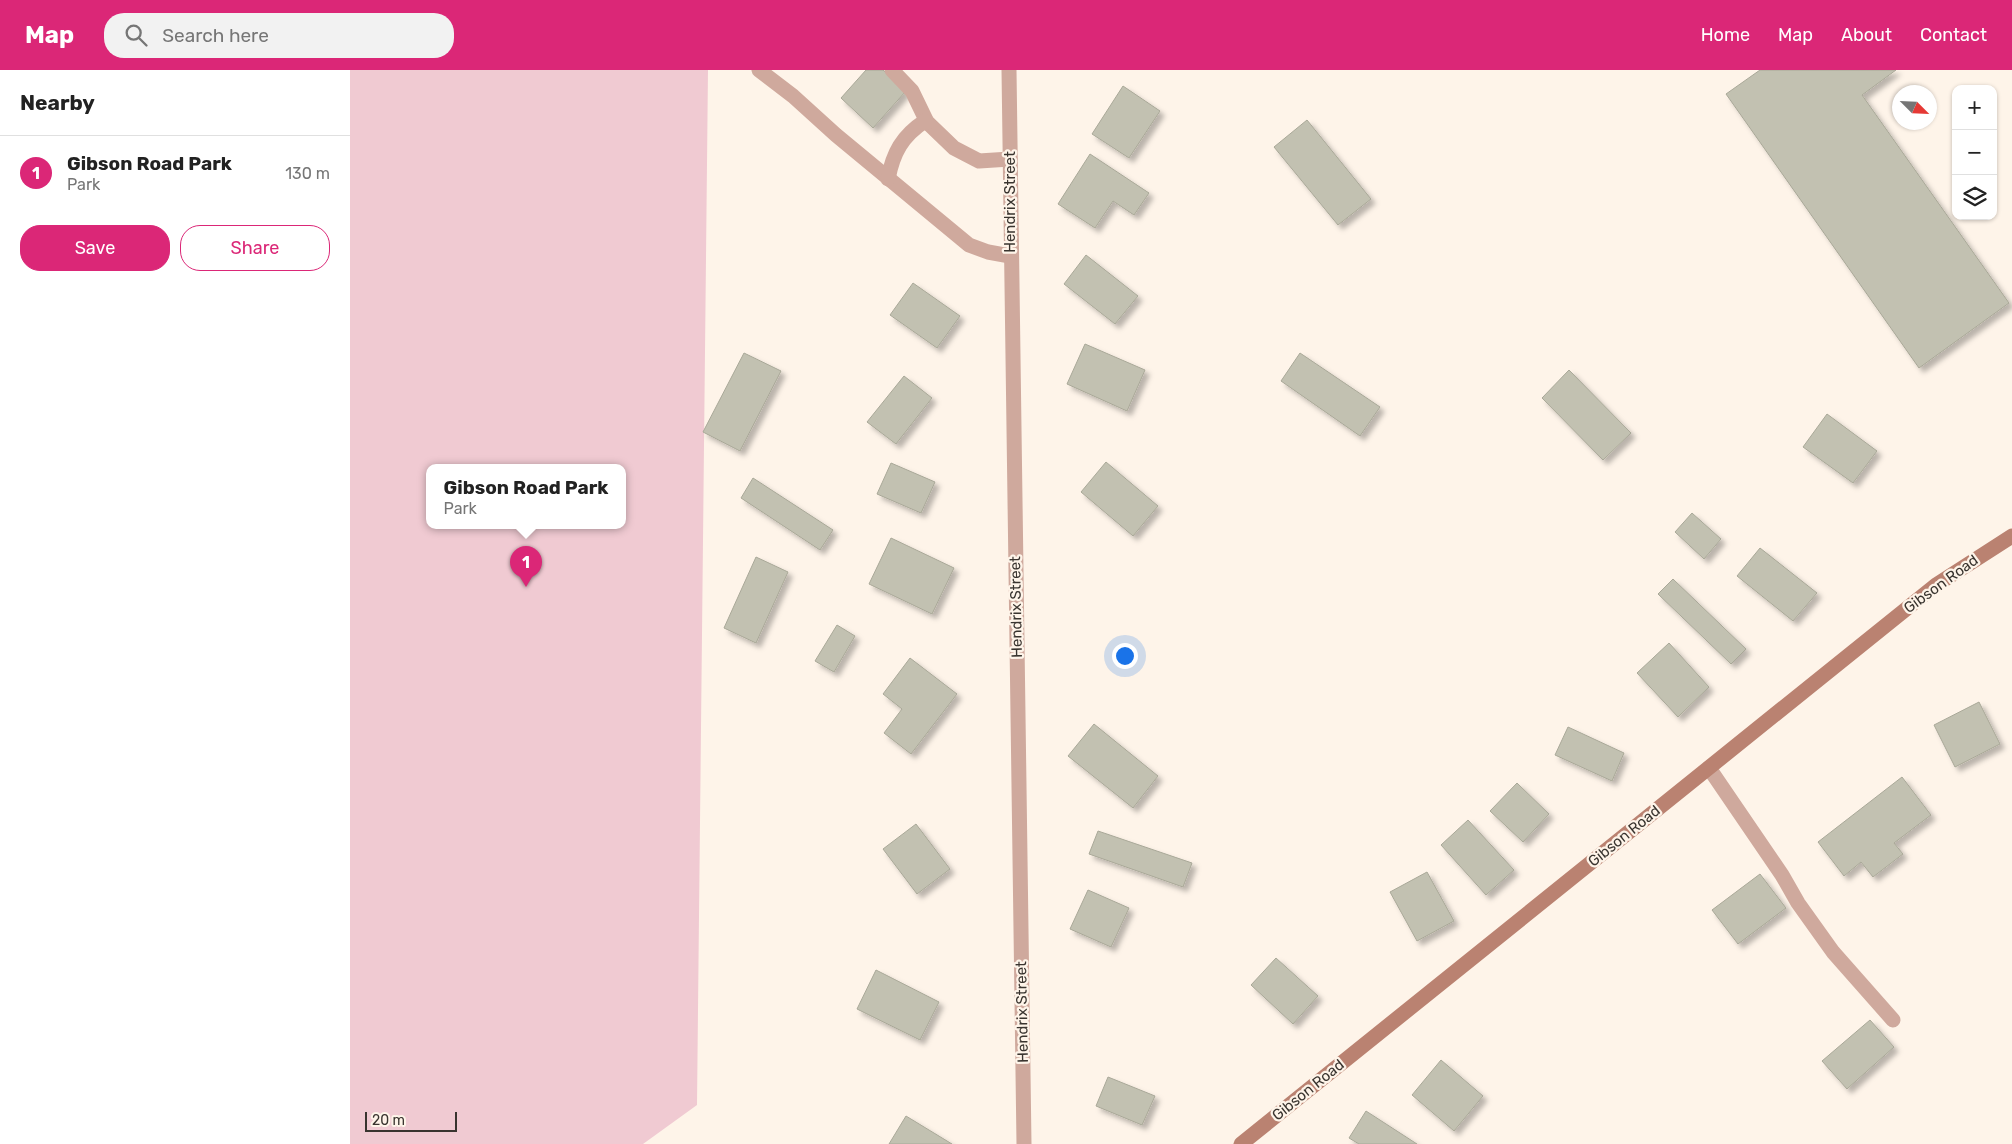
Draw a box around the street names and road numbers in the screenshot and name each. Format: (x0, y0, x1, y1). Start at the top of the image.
street label: Hendrix Street (1001, 151, 1019, 253)
street label: Gibson Road (1900, 551, 1982, 617)
street label: Hendrix Street (1006, 556, 1026, 658)
street label: Gibson Road (1584, 802, 1664, 870)
street label: Hendrix Street (1012, 961, 1032, 1063)
street label: Gibson Road (1268, 1056, 1348, 1124)

